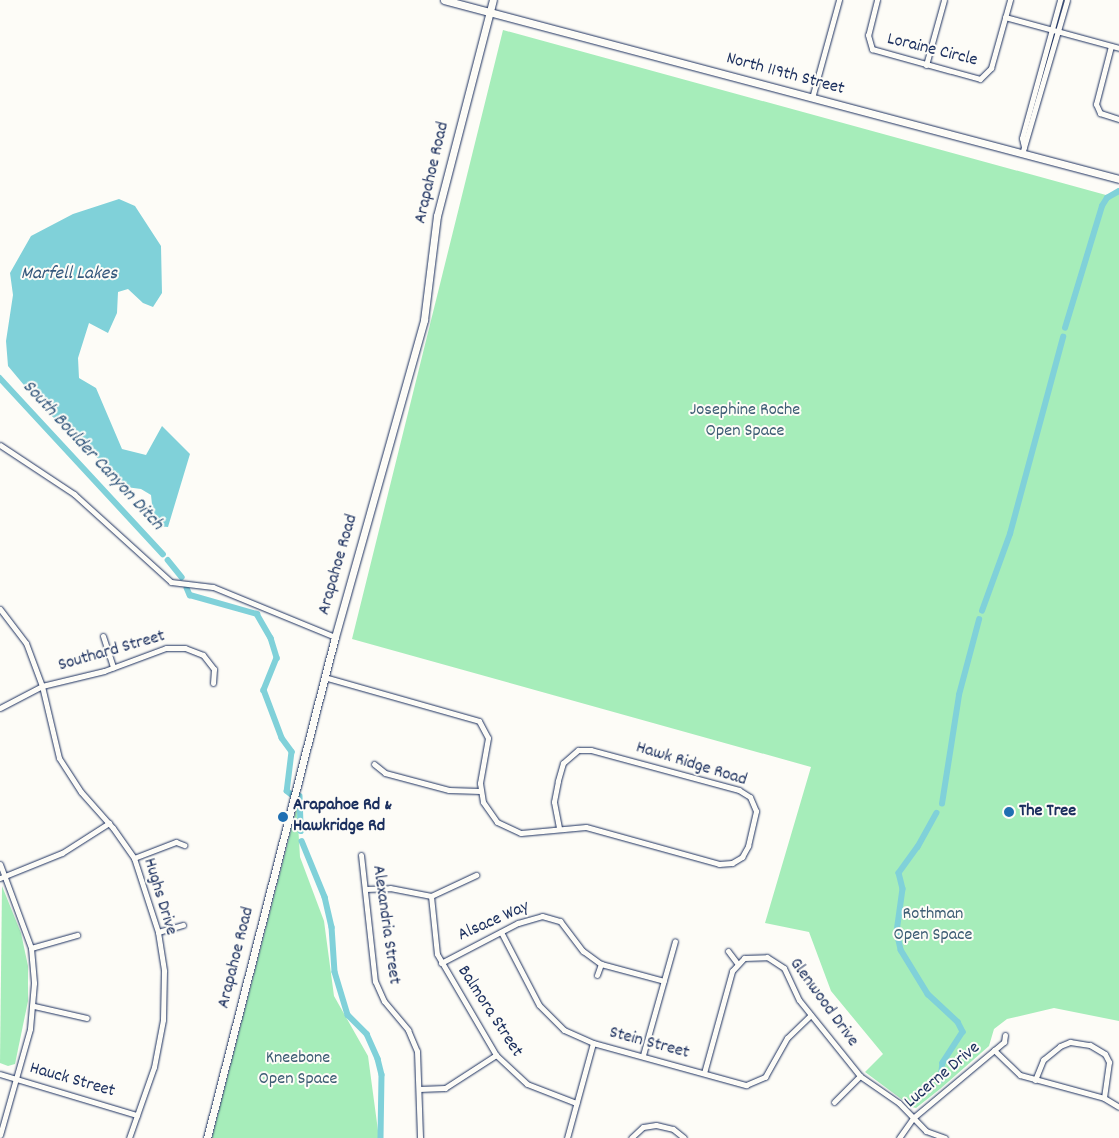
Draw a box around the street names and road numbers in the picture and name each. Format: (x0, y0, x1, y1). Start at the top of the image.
street label: Loraine Circle (885, 29, 979, 73)
street label: North 119th Street (724, 49, 846, 101)
street label: Arapahoe Road (411, 120, 455, 226)
street label: Arapahoe Road (314, 512, 364, 618)
street label: Southard Street (56, 626, 168, 678)
street label: Hawk Ridge Road (633, 738, 749, 792)
street label: Hughs Drive (137, 856, 181, 938)
street label: Alexandria Street (366, 864, 404, 986)
street label: Alsace Way (455, 897, 533, 947)
street label: Arapahoe Road (214, 905, 260, 1011)
street label: Glenwood Drive (784, 954, 862, 1052)
street label: Balmora Street (451, 962, 527, 1062)
street label: Stein Street (607, 1023, 691, 1065)
street label: Lucerne Drive (901, 1038, 985, 1114)
street label: Hauck Street (27, 1059, 117, 1103)

